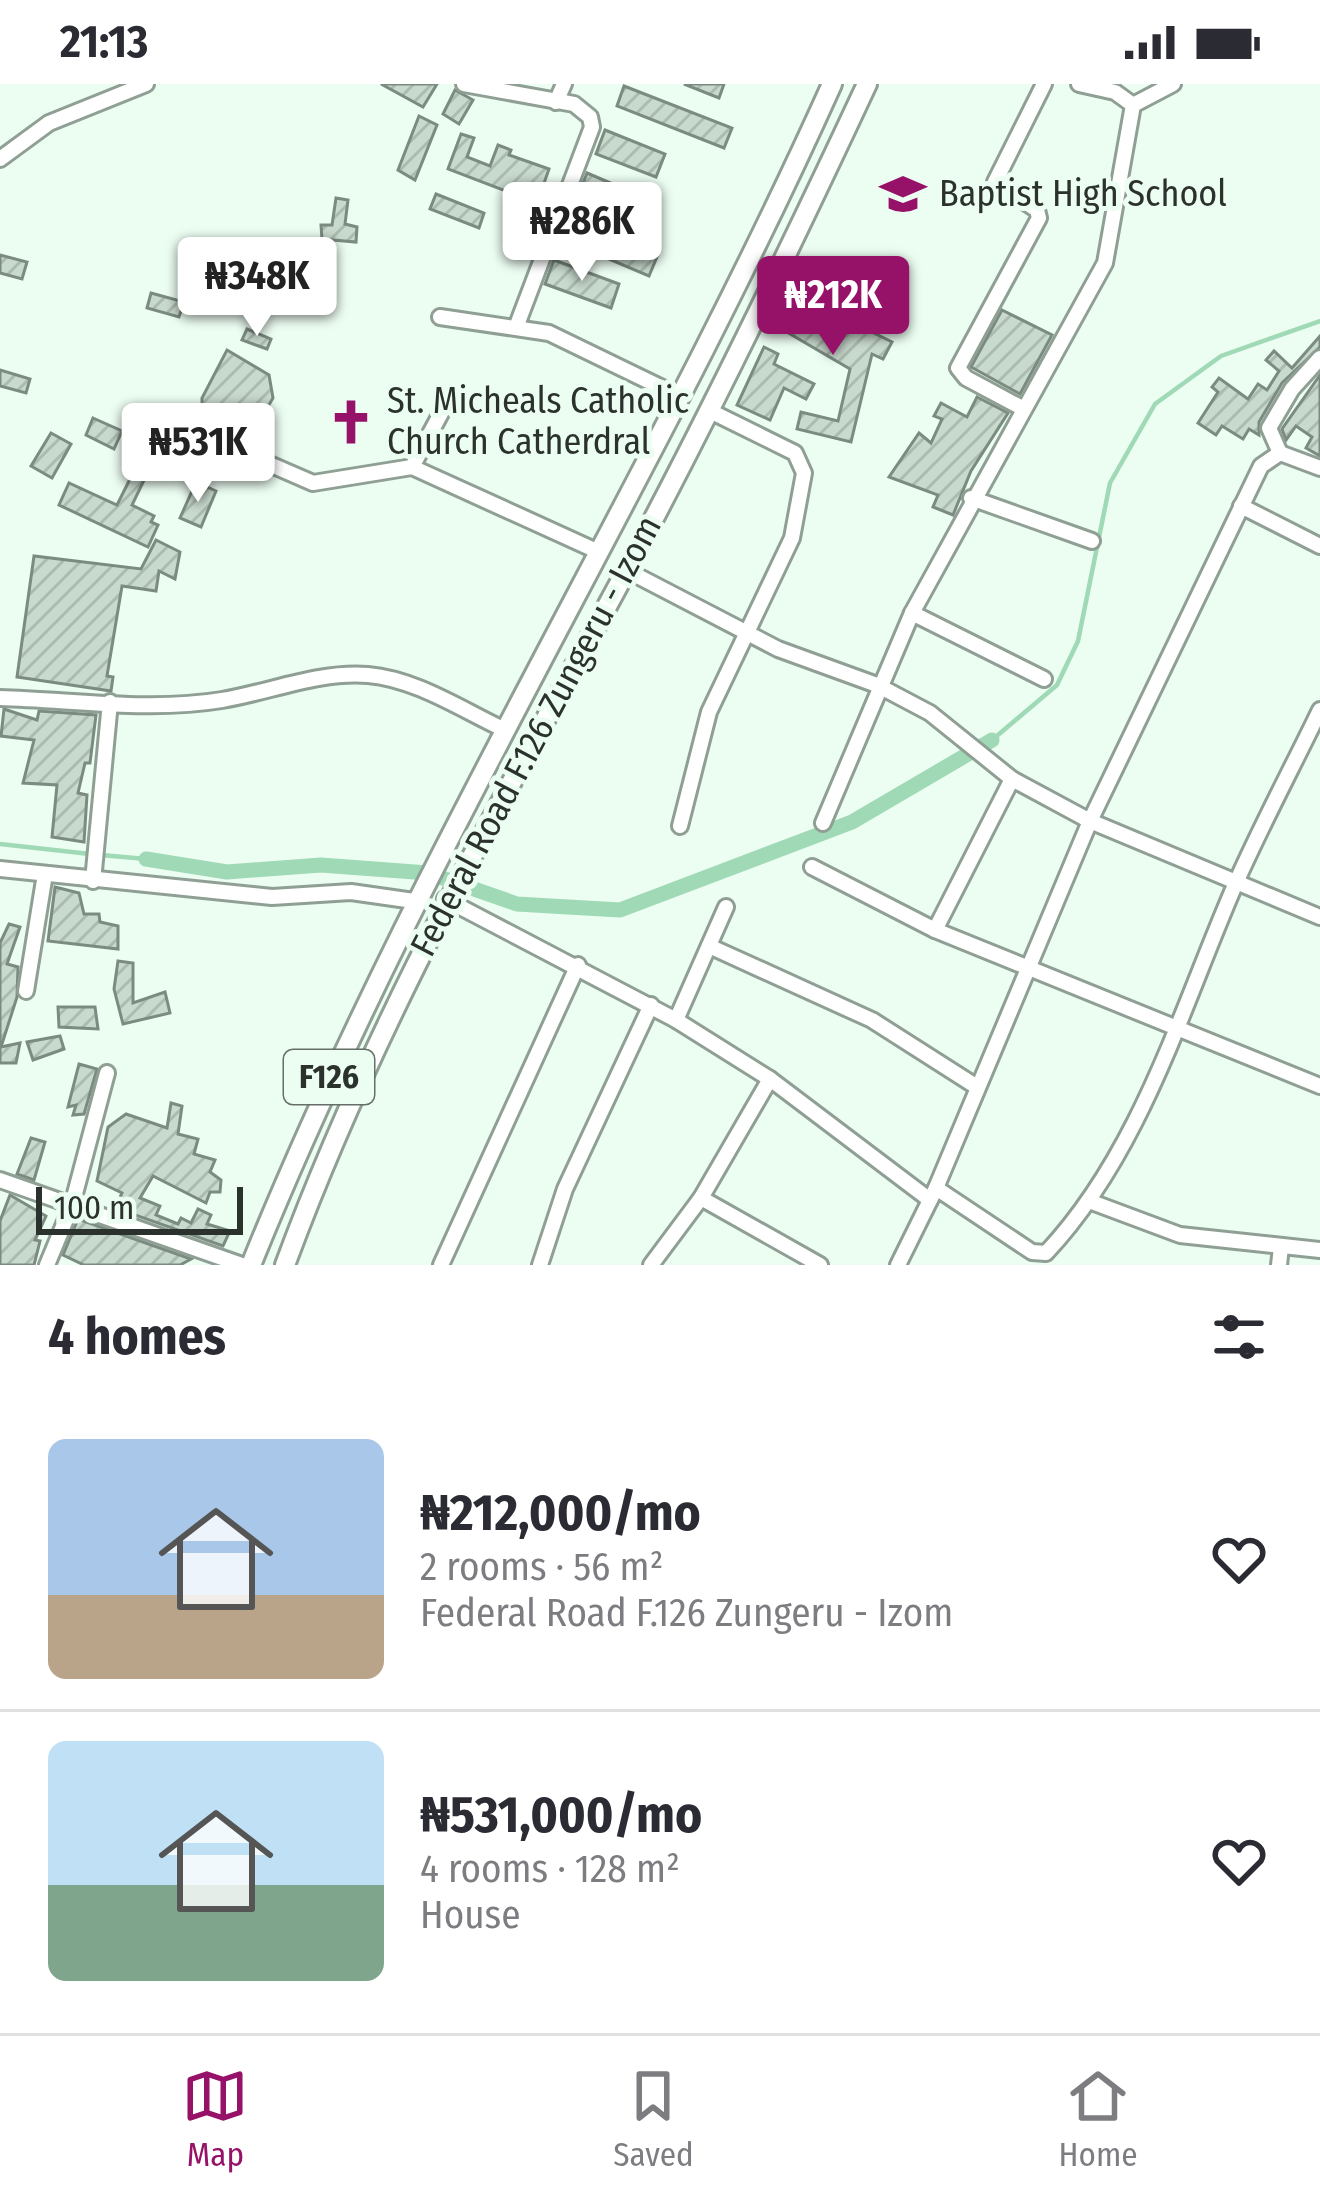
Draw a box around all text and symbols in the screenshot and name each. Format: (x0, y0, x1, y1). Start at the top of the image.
text: 21:13 (60, 15, 148, 69)
school or university icon: Baptist High School (878, 169, 928, 219)
place label: Baptist High School (939, 172, 1227, 216)
pin: ₦286K (498, 182, 666, 284)
text: ₦286K (530, 198, 634, 244)
pin: ₦348K (173, 237, 341, 339)
text: ₦348K (205, 253, 309, 299)
pin: ₦212K (749, 256, 917, 358)
text: ₦212K (784, 272, 882, 318)
place label: St. Micheals Catholic Church Catherdral (387, 379, 689, 464)
church icon: St. Micheals Catholic Church Catherdral (326, 397, 376, 447)
pin: ₦531K (114, 403, 282, 505)
text: ₦531K (149, 419, 247, 465)
street label: Federal Road F.126 Zungeru - Izom (401, 508, 671, 964)
road number: F126 (284, 1050, 374, 1104)
scale bar (36, 1181, 243, 1234)
text: 100 m (54, 1188, 134, 1228)
icon: filters (1206, 1304, 1272, 1370)
text: 4 homes (48, 1306, 226, 1368)
text: ₦212,000/mo (420, 1482, 701, 1544)
icon: home (144, 1487, 288, 1631)
icon: heart (1206, 1526, 1272, 1592)
text: 2 rooms · 56 m² (420, 1544, 663, 1590)
text: Federal Road F.126 Zungeru - Izom (420, 1590, 953, 1636)
text: ₦531,000/mo (420, 1784, 702, 1846)
icon: home (144, 1789, 288, 1933)
icon: heart (1206, 1828, 1272, 1894)
text: 4 rooms · 128 m² (420, 1846, 680, 1892)
text: House (420, 1892, 520, 1938)
tab: Map (182, 2063, 248, 2175)
tab: Saved (613, 2063, 694, 2175)
tab: Home (1059, 2063, 1138, 2175)

